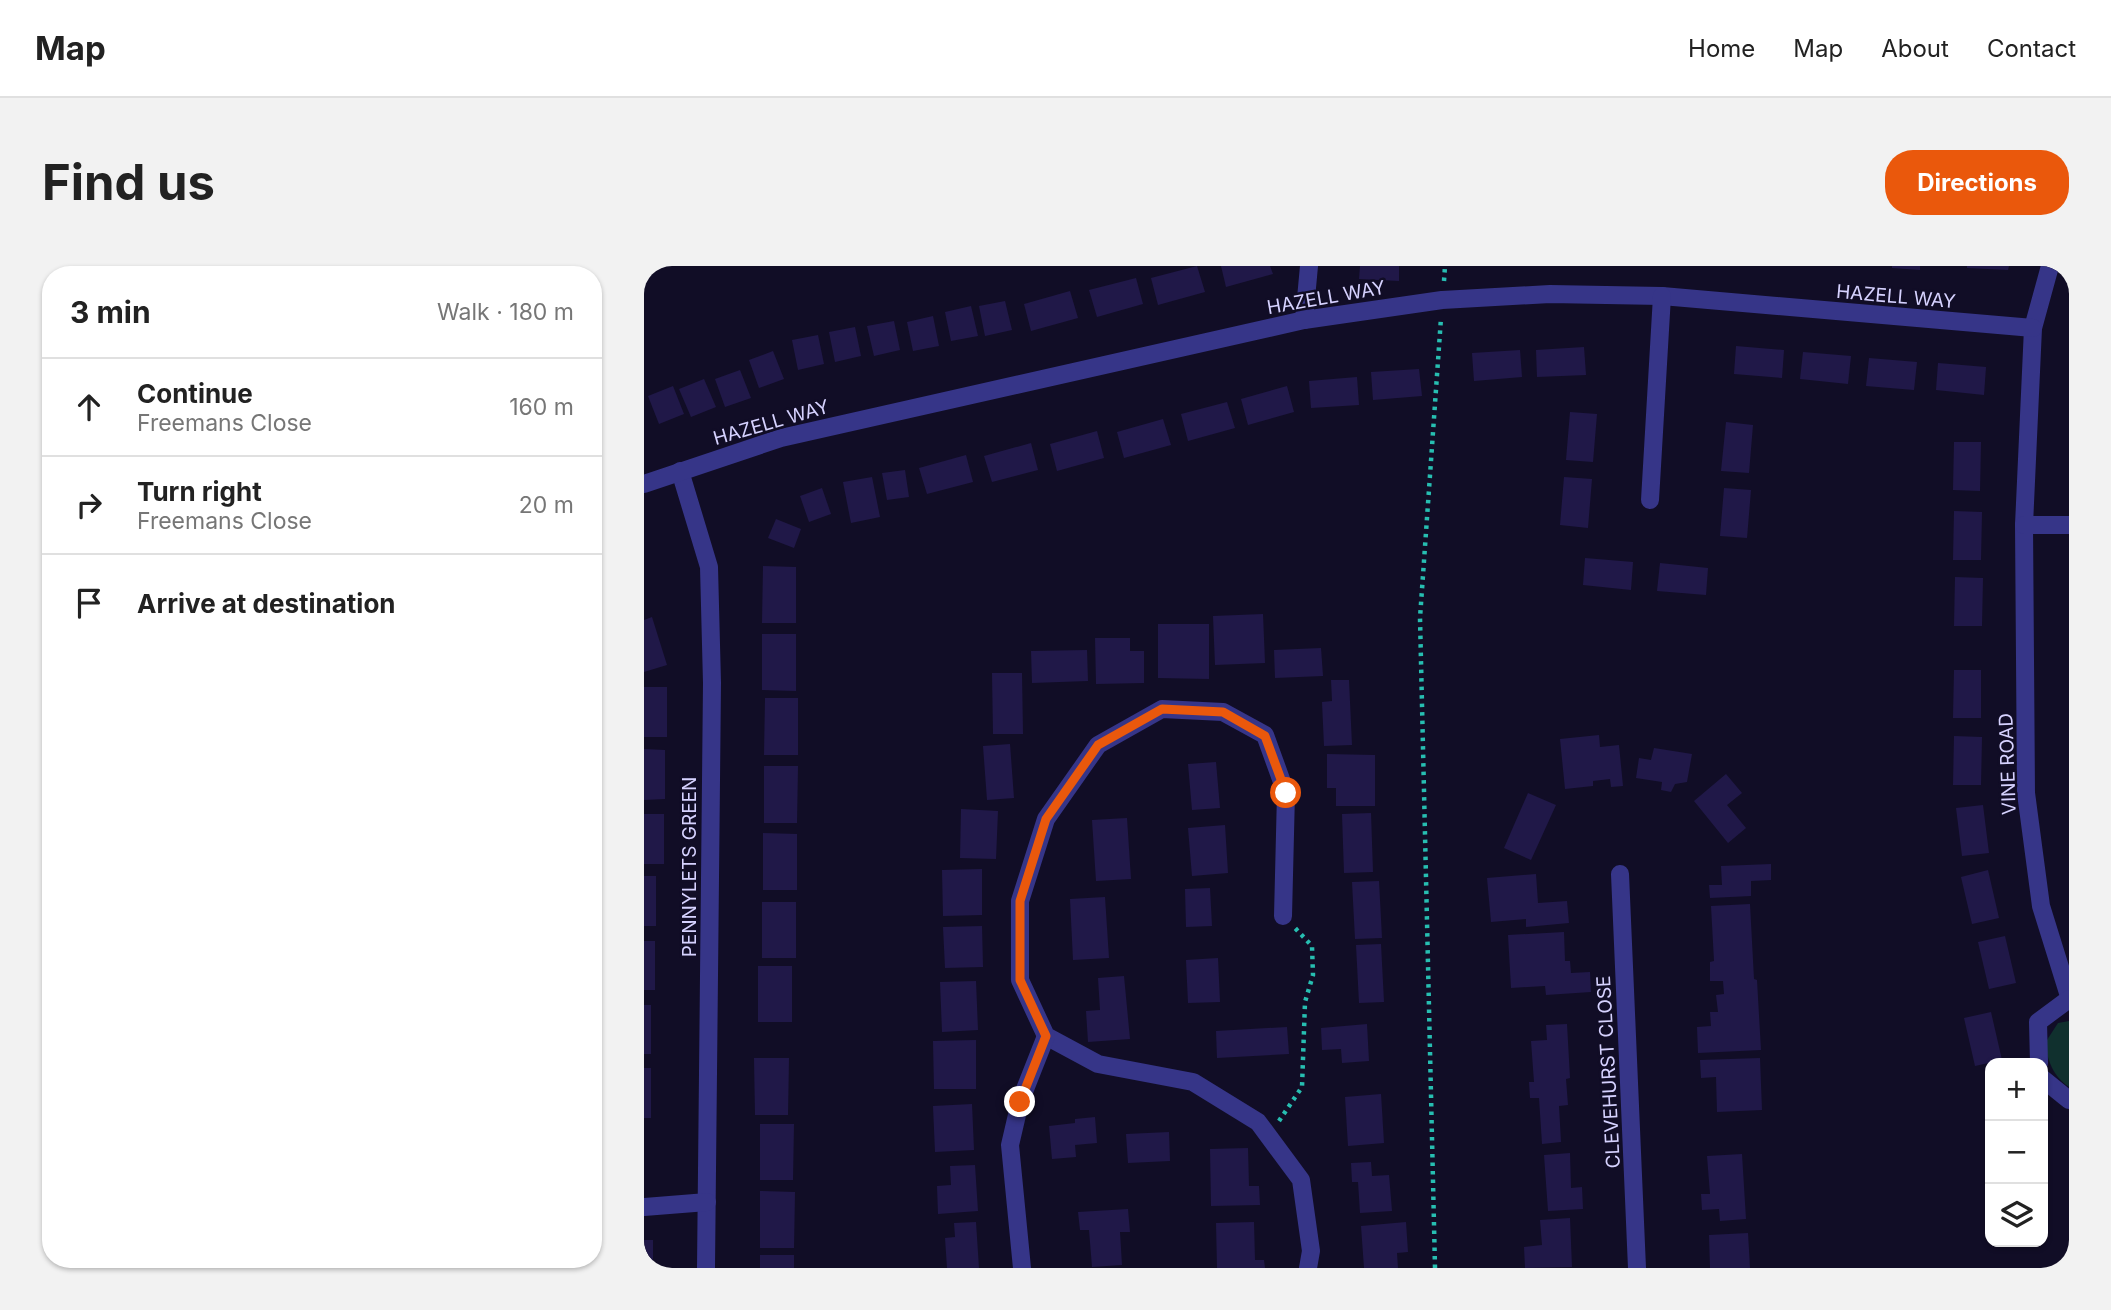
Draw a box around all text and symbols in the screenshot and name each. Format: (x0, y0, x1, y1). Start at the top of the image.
text: Map (35, 28, 106, 68)
text: Home (1688, 34, 1755, 63)
text: Map (1793, 34, 1843, 63)
text: About (1881, 34, 1949, 63)
text: Contact (1987, 34, 2076, 63)
button: Directions (1885, 150, 2069, 215)
text: Find us (42, 153, 215, 212)
street label: HAZELL WAY (1265, 276, 1387, 319)
street label: HAZELL WAY (1835, 280, 1957, 313)
text: 3 min (70, 294, 151, 330)
text: Walk · 180 m (437, 298, 574, 326)
text: Continue (137, 378, 253, 409)
icon: ahead (70, 388, 108, 426)
text: 160 m (509, 393, 574, 421)
street label: HAZELL WAY (710, 395, 832, 450)
text: Freemans Close (137, 409, 312, 437)
text: Turn right (137, 476, 262, 507)
icon: right (70, 486, 108, 524)
text: 20 m (519, 491, 574, 519)
text: Freemans Close (137, 507, 312, 535)
icon: arrive (70, 584, 108, 622)
text: Arrive at destination (137, 588, 396, 619)
street label: VINE ROAD (1994, 713, 2021, 815)
street label: PENNYLETS GREEN (678, 777, 701, 957)
route start (1270, 777, 1301, 808)
street label: CLEVEHURST CLOSE (1592, 975, 1625, 1169)
map controls (1985, 1058, 2048, 1247)
button: + (1985, 1058, 2048, 1121)
route end (1004, 1086, 1035, 1117)
button: − (1985, 1121, 2048, 1184)
button: layers (1985, 1184, 2048, 1247)

